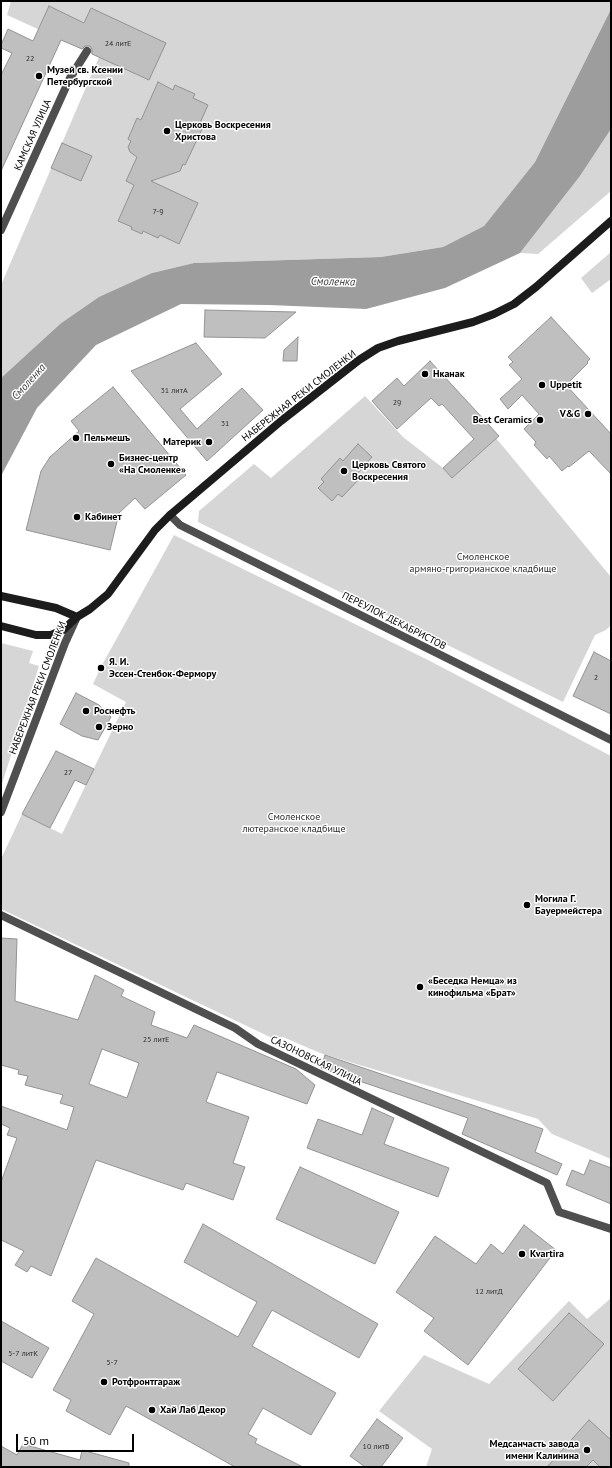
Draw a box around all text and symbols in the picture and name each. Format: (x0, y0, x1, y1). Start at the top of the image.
house number: 24 литЕ (105, 39, 131, 49)
house number: 22 (26, 54, 34, 64)
place label: Музей св. Ксении Петербургской (47, 64, 123, 88)
marker: Музей св. Ксении Петербургской (34, 71, 44, 81)
street label: КАМСКАЯ УЛИЦА (12, 97, 54, 173)
place label: Церковь Воскресения Христова (175, 119, 271, 142)
marker: Церковь Воскресения Христова (162, 126, 172, 136)
house number: 7-9 (152, 207, 164, 217)
water label: Смоленка (311, 275, 355, 289)
street label: НАБЕРЕЖНАЯ РЕКИ СМОЛЕНКИ (240, 348, 358, 444)
water label: Смоленка (9, 361, 49, 403)
place label: Нканак (433, 368, 465, 380)
marker: Нканак (420, 369, 430, 379)
place label: Uppetit (550, 379, 582, 391)
marker: Uppetit (537, 380, 547, 390)
house number: 31 литА (160, 386, 188, 396)
house number: 29 (393, 398, 401, 408)
place label: V&G (560, 408, 580, 420)
marker: V&G (583, 409, 593, 419)
place label: Best Ceramics (473, 414, 532, 426)
marker: Best Ceramics (535, 415, 545, 425)
house number: 31 (221, 419, 229, 429)
place label: Пельмешъ (84, 432, 130, 444)
marker: Пельмешъ (71, 433, 81, 443)
place label: Материк (163, 436, 201, 448)
marker: Материк (204, 437, 214, 447)
place label: Бизнес-центр «На Смоленке» (119, 452, 186, 476)
marker: Бизнес-центр «На Смоленке» (106, 459, 116, 469)
place label: Церковь Святого Воскресения (352, 459, 426, 482)
marker: Церковь Святого Воскресения (339, 466, 349, 476)
place label: Кабинет (85, 511, 122, 523)
marker: Кабинет (72, 512, 82, 522)
park label: Смоленское армяно-григорианское кладбище (410, 551, 556, 574)
street label: ПЕРЕУЛОК ДЕКАБРИСТОВ (340, 589, 448, 653)
street label: НАБЕРЕЖНАЯ РЕКИ СМОЛЕНКИ (7, 620, 69, 756)
place label: Я. И. Эссен-Стенбок-Фермору (109, 656, 216, 680)
marker: Я. И. Эссен-Стенбок-Фермору (96, 663, 106, 673)
house number: 2 (594, 673, 598, 683)
place label: Роснефть (94, 705, 135, 717)
marker: Роснефть (81, 706, 91, 716)
place label: Зерно (107, 721, 133, 733)
marker: Зерно (94, 722, 104, 732)
house number: 27 (64, 768, 72, 778)
park label: Смоленское лютеранское кладбище (243, 811, 345, 834)
place label: Могила Г. Бауермейстера (535, 893, 602, 916)
marker: Могила Г. Бауермейстера (522, 900, 532, 910)
place label: «Беседка Немца» из кинофильма «Брат» (428, 975, 517, 998)
marker: «Беседка Немца» из кинофильма «Брат» (415, 982, 425, 992)
street label: САЗОНОВСКАЯ УЛИЦА (268, 1034, 364, 1088)
house number: 25 литЕ (143, 1035, 169, 1045)
place label: Kvartira (530, 1248, 564, 1260)
marker: Kvartira (517, 1249, 527, 1259)
house number: 12 литД (475, 1287, 503, 1297)
house number: 5-7 литК (8, 1349, 38, 1359)
house number: 5-7 (106, 1358, 118, 1368)
place label: Ротфронтгараж (112, 1376, 180, 1388)
marker: Ротфронтгараж (99, 1377, 109, 1387)
place label: Хай Лаб Декор (160, 1404, 226, 1416)
marker: Хай Лаб Декор (147, 1405, 157, 1415)
scale bar (18, 1426, 136, 1452)
text: 50 m (23, 1433, 49, 1448)
place label: Медсанчасть завода имени Калинина (489, 1438, 579, 1462)
house number: 10 литБ (363, 1442, 389, 1452)
marker: Медсанчасть завода имени Калинина (582, 1445, 592, 1455)

